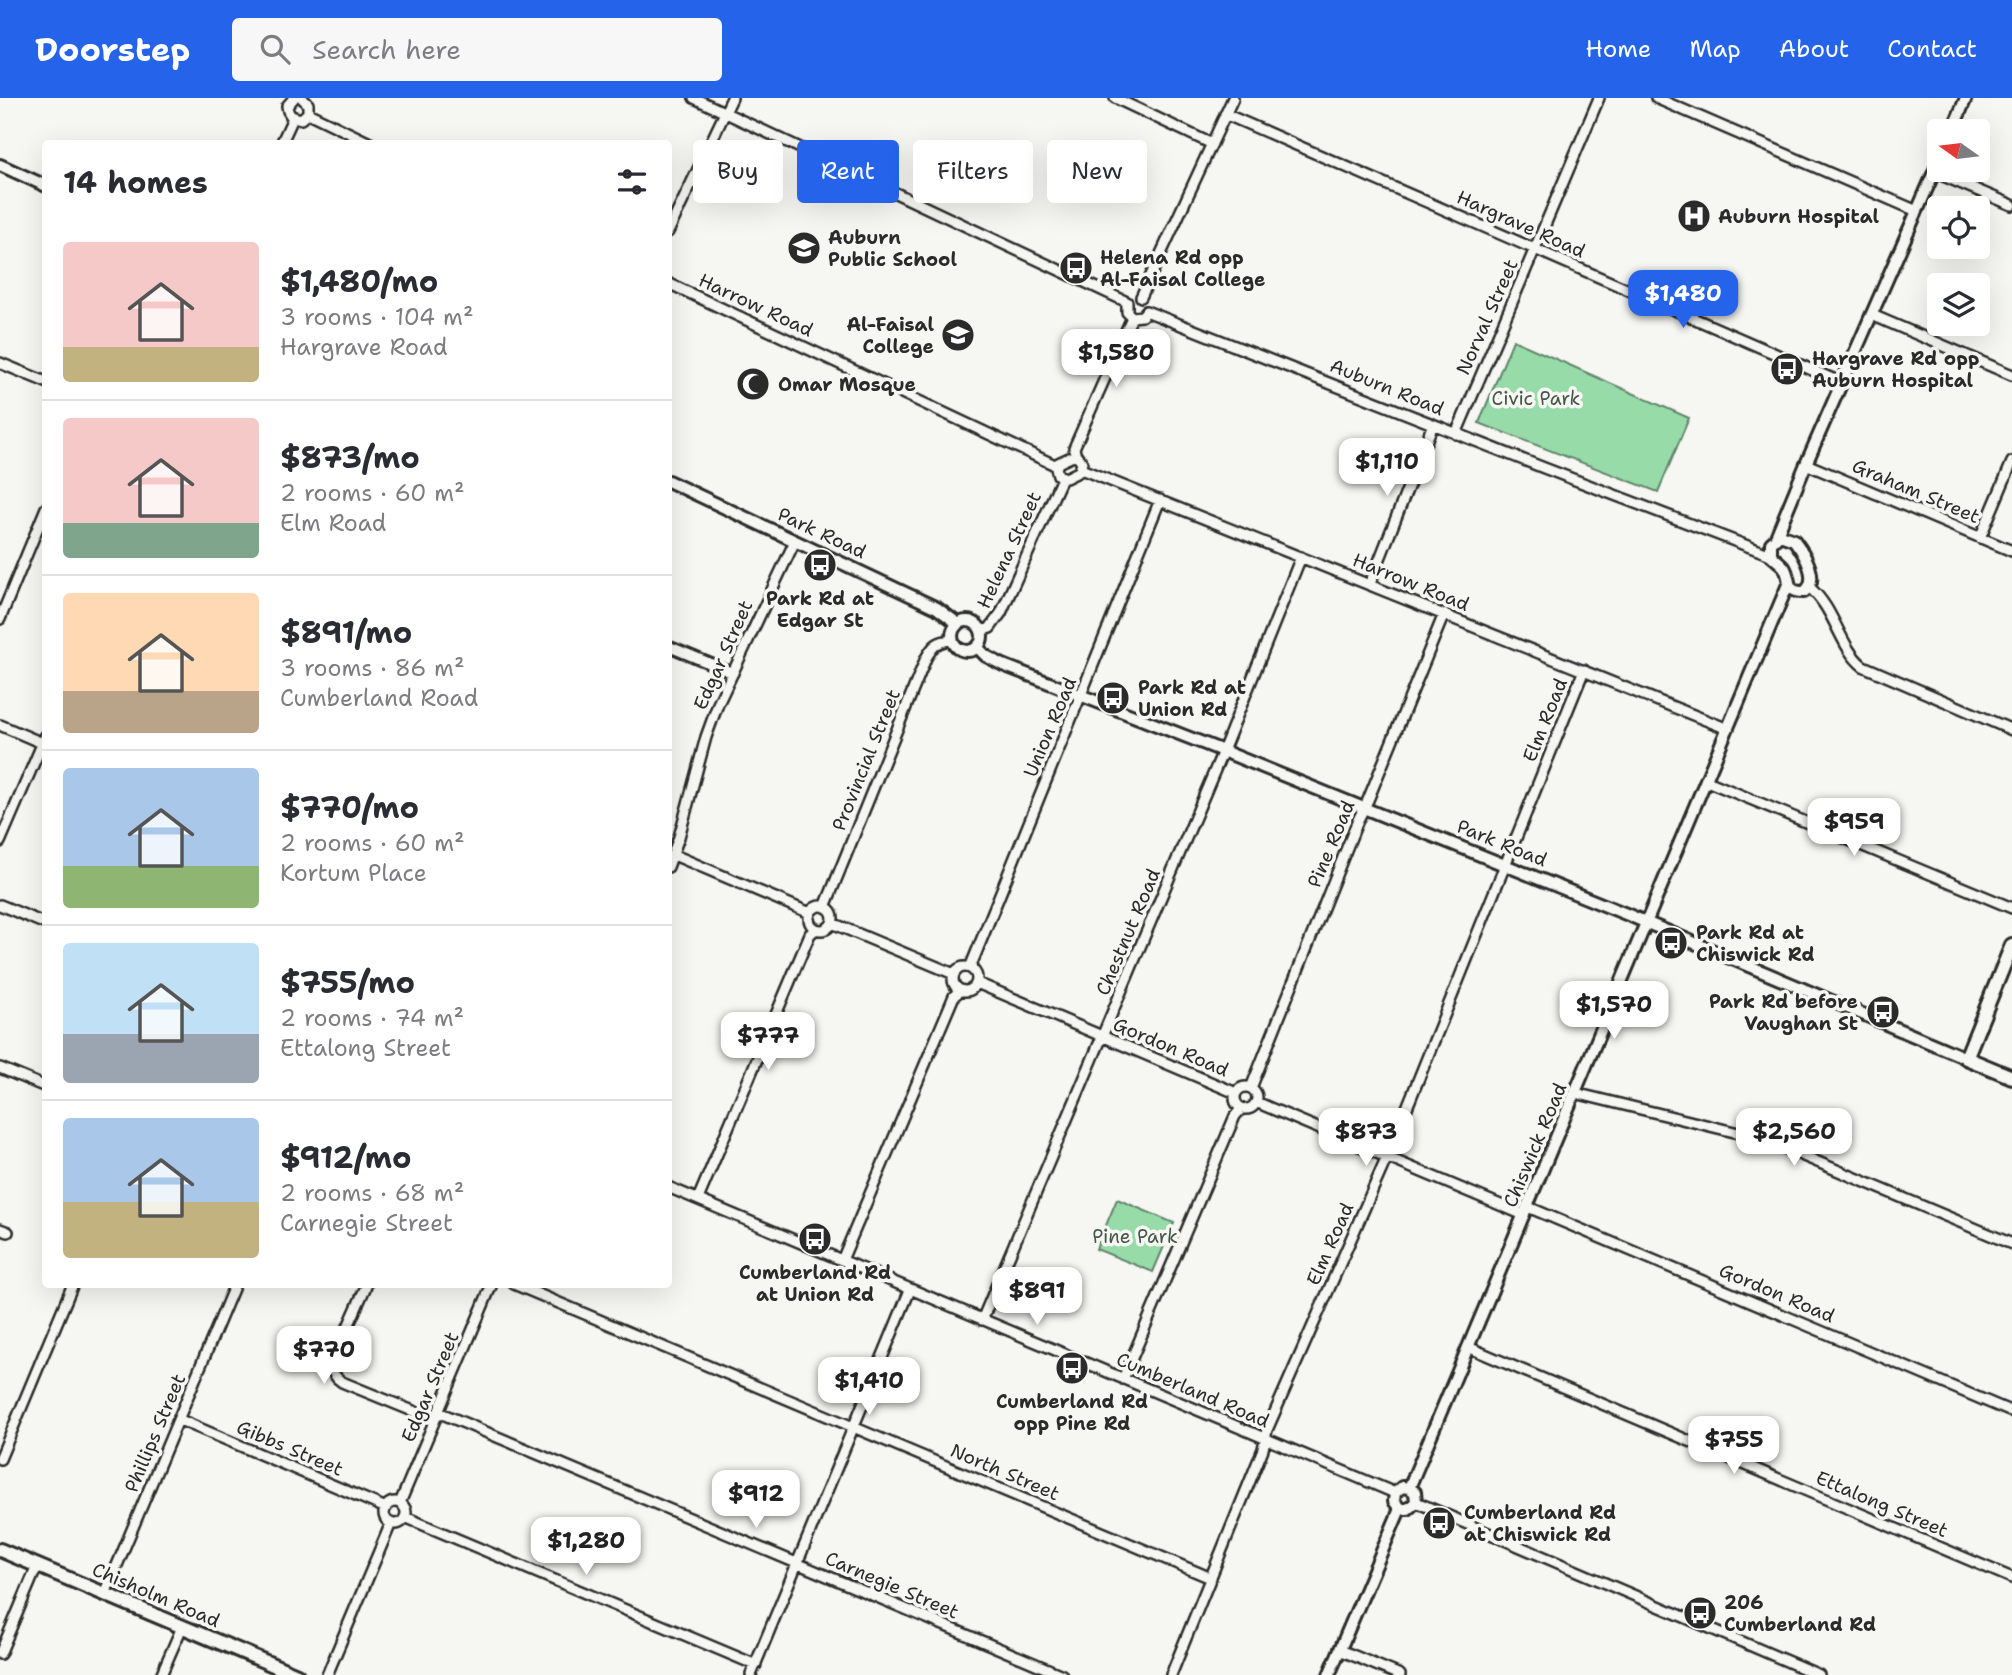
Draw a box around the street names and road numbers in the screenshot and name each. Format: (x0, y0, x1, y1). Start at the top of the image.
street label: Hargrave Road (1453, 184, 1589, 264)
street label: Norval Street (1450, 255, 1524, 379)
street label: Harrow Road (695, 268, 817, 342)
street label: Auburn Road (1326, 353, 1448, 421)
street label: Graham Street (1849, 453, 1983, 529)
street label: Helena Street (971, 488, 1047, 612)
street label: Park Road (774, 502, 870, 564)
street label: Harrow Road (1349, 547, 1473, 617)
street label: Edgar Street (688, 596, 758, 714)
street label: Union Road (1018, 673, 1082, 781)
street label: Elm Road (1517, 675, 1573, 765)
street label: Provincial Street (826, 685, 906, 835)
street label: Pine Road (1301, 797, 1361, 891)
street label: Park Road (1453, 814, 1551, 872)
street label: Chestnut Road (1090, 865, 1166, 999)
street label: Gordon Road (1110, 1011, 1232, 1083)
street label: Chiswick Road (1498, 1079, 1572, 1211)
street label: Elm Road (1301, 1199, 1359, 1289)
street label: Gordon Road (1716, 1257, 1838, 1329)
street label: Edgar Street (396, 1328, 464, 1446)
street label: Cumberland Road (1113, 1347, 1273, 1433)
street label: Phillips Street (119, 1370, 191, 1496)
street label: Gibbs Street (233, 1414, 347, 1482)
street label: North Street (947, 1438, 1063, 1506)
street label: Ettalong Street (1812, 1465, 1952, 1543)
street label: Carnegie Street (821, 1546, 963, 1624)
street label: Chisholm Road (88, 1557, 224, 1633)

